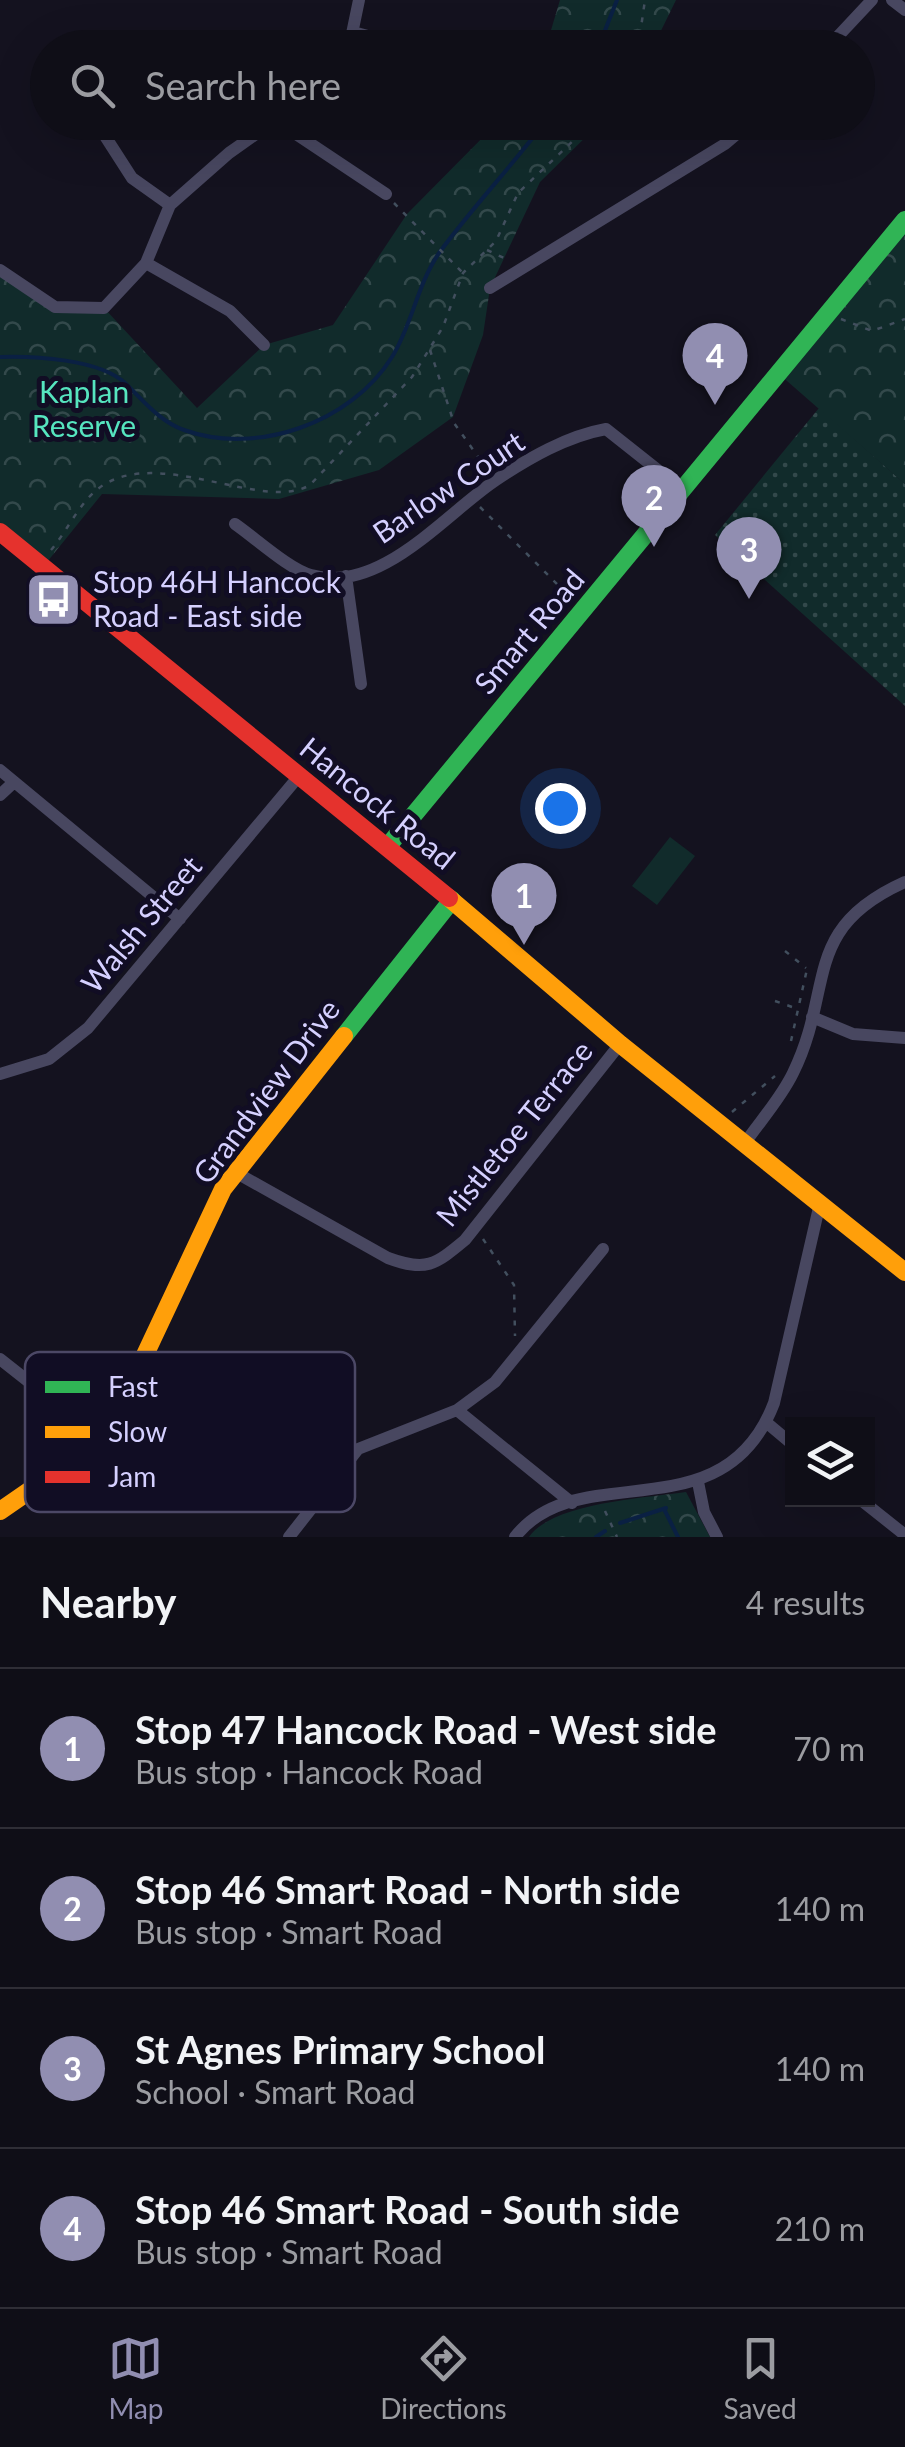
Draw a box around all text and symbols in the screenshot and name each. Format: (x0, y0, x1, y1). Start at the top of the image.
search box (30, 30, 875, 140)
icon: search (65, 58, 120, 113)
text: Search here (145, 62, 341, 108)
pin: 4 (682, 322, 748, 405)
park label: Kaplan Reserve (32, 373, 136, 443)
street label: Barlow Court (365, 422, 531, 550)
pin: 2 (622, 464, 686, 547)
pin: 3 (716, 516, 782, 599)
street label: Smart Road (466, 561, 591, 700)
place label: Stop 46H Hancock Road - East side (93, 563, 342, 633)
bus stop icon: Stop 46H Hancock Road - East side (24, 570, 84, 630)
street label: Hancock Road (294, 729, 463, 876)
your location (535, 783, 586, 834)
street label: Walsh Street (73, 848, 208, 1000)
pin: 1 (492, 862, 556, 945)
street label: Grandview Drive (184, 992, 346, 1190)
street label: Mistletoe Terrace (428, 1033, 599, 1233)
legend (25, 1352, 355, 1512)
text: Fast (108, 1369, 158, 1403)
text: Slow (108, 1414, 167, 1448)
map controls (785, 1417, 875, 1507)
button: layers (785, 1417, 875, 1507)
text: Jam (108, 1459, 156, 1493)
text: Nearby (40, 1577, 177, 1627)
text: 4 results (746, 1583, 865, 1622)
text: Stop 47 Hancock Road - West side (135, 1706, 717, 1752)
text: 1 (63, 1729, 82, 1768)
text: 70 m (793, 1729, 865, 1768)
text: Bus stop · Hancock Road (135, 1752, 483, 1791)
text: Stop 46 Smart Road - North side (135, 1866, 680, 1912)
text: 2 (63, 1889, 82, 1928)
text: 140 m (775, 1889, 865, 1928)
text: Bus stop · Smart Road (135, 1912, 443, 1951)
text: St Agnes Primary School (135, 2026, 546, 2072)
text: 3 (63, 2049, 82, 2088)
text: 140 m (775, 2049, 865, 2088)
text: School · Smart Road (135, 2072, 415, 2111)
text: Stop 46 Smart Road - South side (135, 2186, 680, 2232)
text: 4 (63, 2209, 82, 2248)
text: 210 m (775, 2209, 865, 2248)
text: Bus stop · Smart Road (135, 2232, 443, 2271)
tab: Map (108, 2331, 164, 2425)
tab: Directions (380, 2331, 507, 2425)
tab: Saved (723, 2331, 797, 2425)

